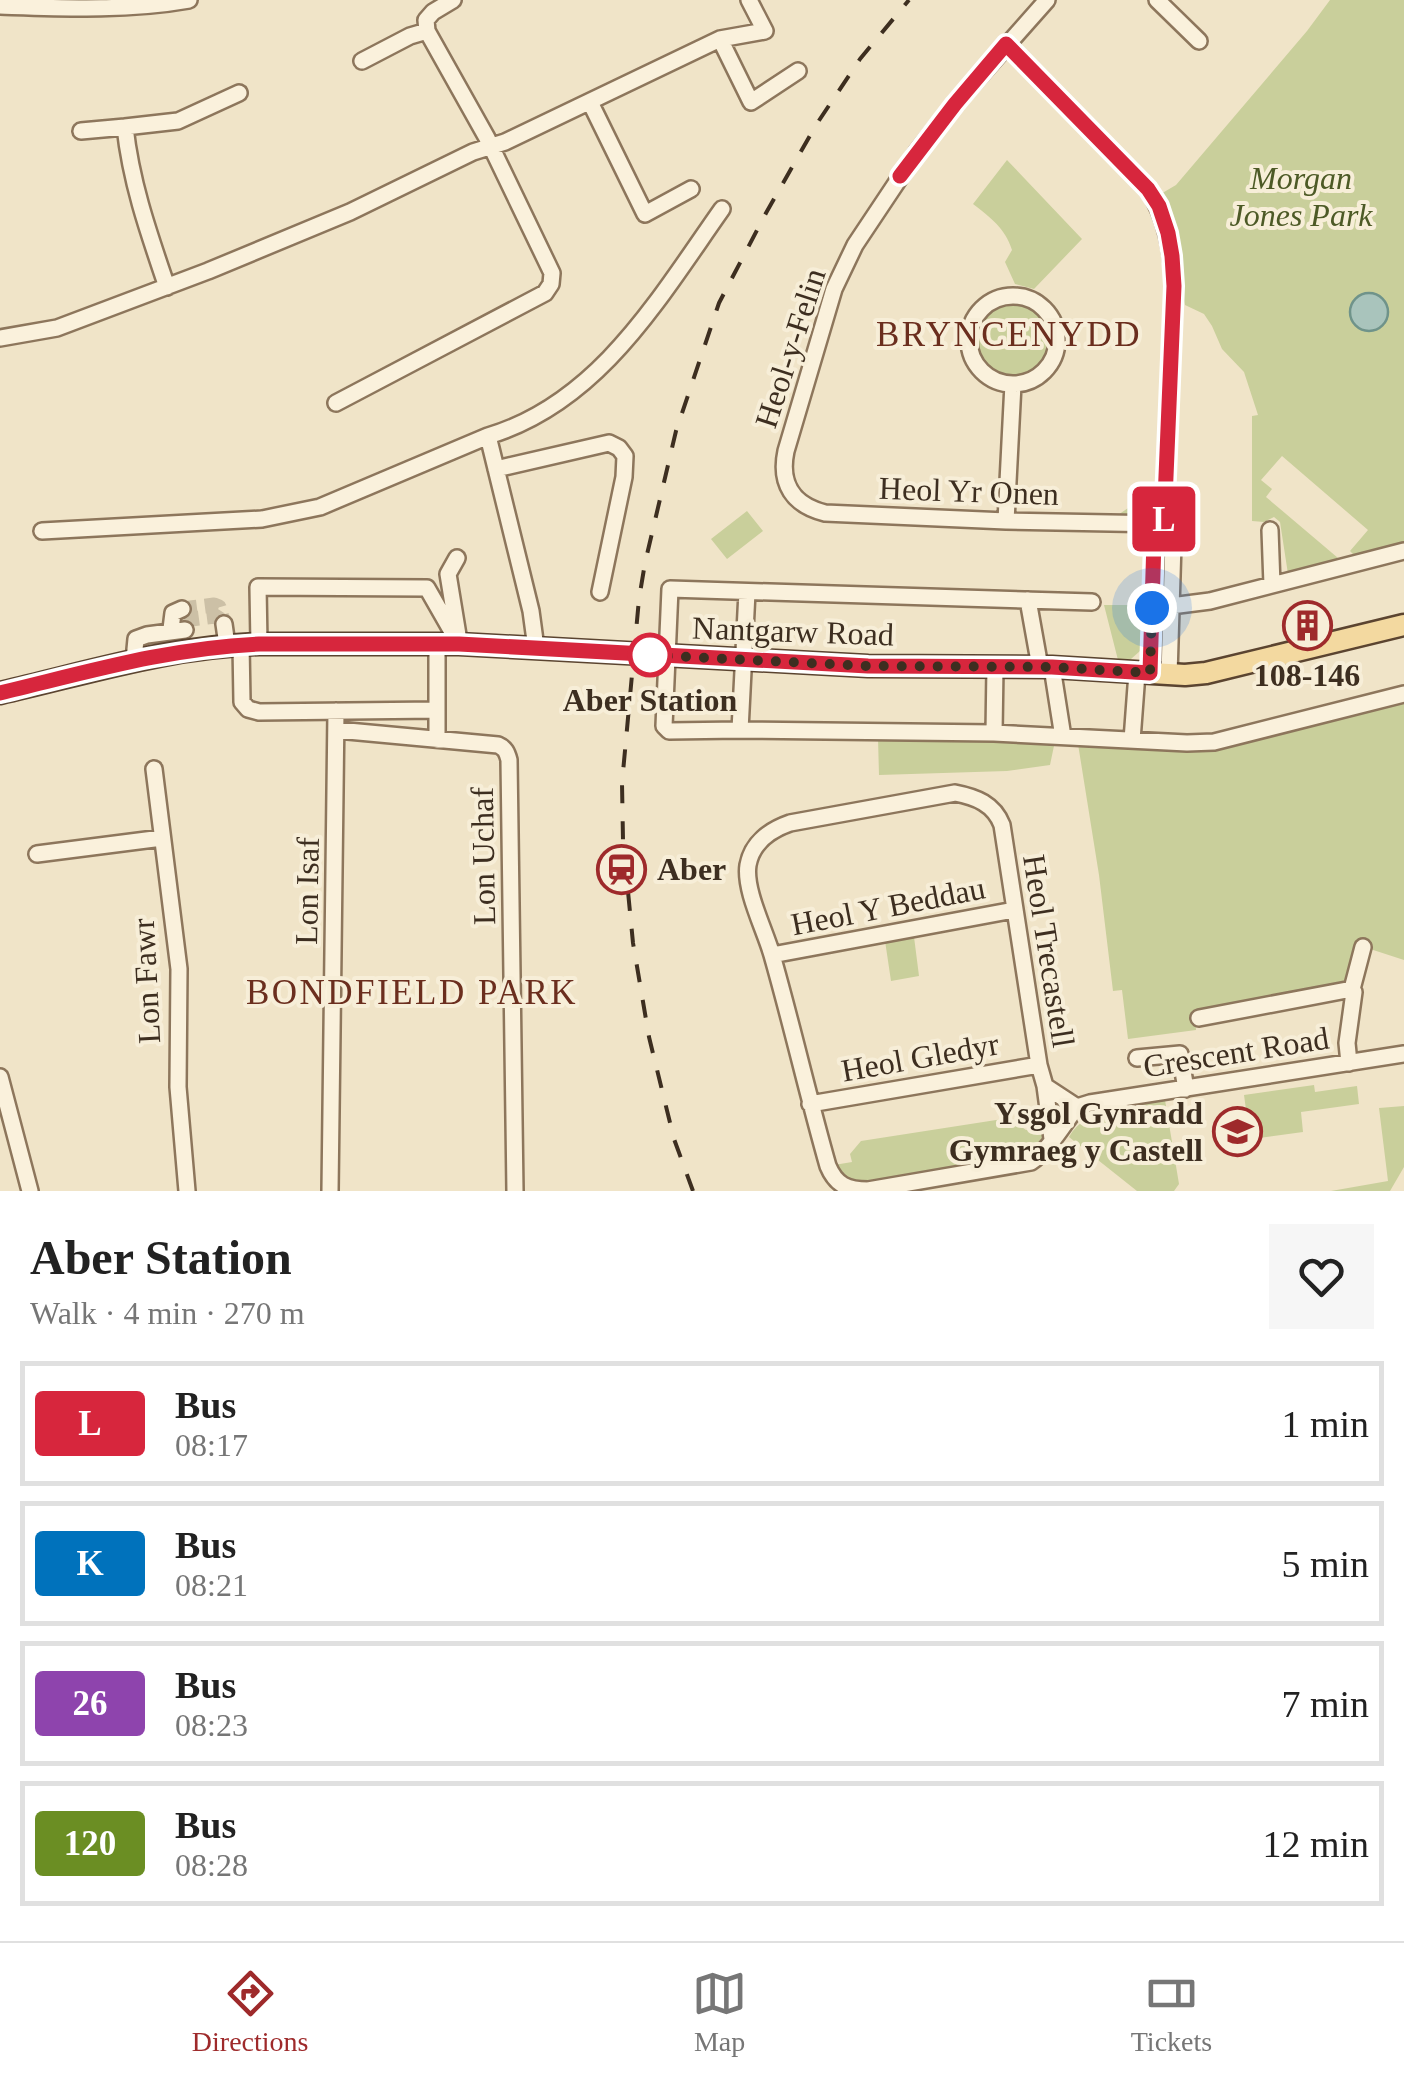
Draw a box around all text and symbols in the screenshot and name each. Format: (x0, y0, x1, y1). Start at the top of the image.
park label: Morgan Jones Park (1229, 160, 1373, 233)
street label: Heol-y-Felin (747, 264, 833, 432)
district label: BRYNCENYDD (876, 315, 1142, 354)
street label: Heol Yr Onen (878, 470, 1060, 512)
line badge: L (1132, 486, 1196, 552)
text: L (1152, 500, 1176, 539)
your location (1127, 583, 1177, 633)
building icon: 108-146 (1281, 599, 1333, 651)
street label: Nantgarw Road (692, 609, 894, 653)
marker: Aber Station (629, 634, 671, 676)
place label: 108-146 (1254, 657, 1360, 693)
place label: Aber Station (563, 682, 737, 718)
street label: Lon Uchaf (464, 786, 502, 925)
street label: Lon Isaf (288, 837, 326, 945)
station icon: Aber (596, 843, 648, 895)
place label: Aber (657, 851, 726, 887)
street label: Heol Trecastell (1016, 852, 1082, 1050)
street label: Heol Y Beddau (788, 870, 988, 942)
street label: Lon Fawr (125, 917, 167, 1045)
district label: BONDFIELD PARK (246, 973, 578, 1012)
street label: Crescent Road (1141, 1020, 1331, 1084)
street label: Heol Gledyr (839, 1025, 1002, 1089)
place label: Ysgol Gynradd Gymraeg y Castell (949, 1095, 1203, 1168)
school or university icon: Ysgol Gynradd Gymraeg y Castell (1212, 1105, 1264, 1157)
button: heart (1269, 1224, 1374, 1329)
text: Aber Station (30, 1231, 292, 1284)
text: Walk · 4 min · 270 m (30, 1295, 305, 1331)
text: Bus (175, 1384, 236, 1426)
text: 1 min (1281, 1403, 1369, 1445)
text: L (78, 1404, 102, 1443)
text: 08:17 (175, 1427, 248, 1463)
text: Bus (175, 1524, 236, 1566)
text: 5 min (1281, 1543, 1369, 1585)
text: K (76, 1544, 104, 1583)
text: 08:21 (175, 1567, 248, 1603)
text: Bus (175, 1664, 236, 1706)
text: 7 min (1281, 1683, 1369, 1725)
text: 26 (73, 1684, 108, 1723)
text: 08:23 (175, 1707, 248, 1743)
text: Bus (175, 1804, 236, 1846)
text: 12 min (1262, 1823, 1369, 1865)
text: 120 (64, 1824, 116, 1863)
text: 08:28 (175, 1847, 248, 1883)
tab: Directions (192, 1966, 308, 2058)
tab: Map (692, 1966, 747, 2058)
tab: Tickets (1131, 1966, 1212, 2058)

